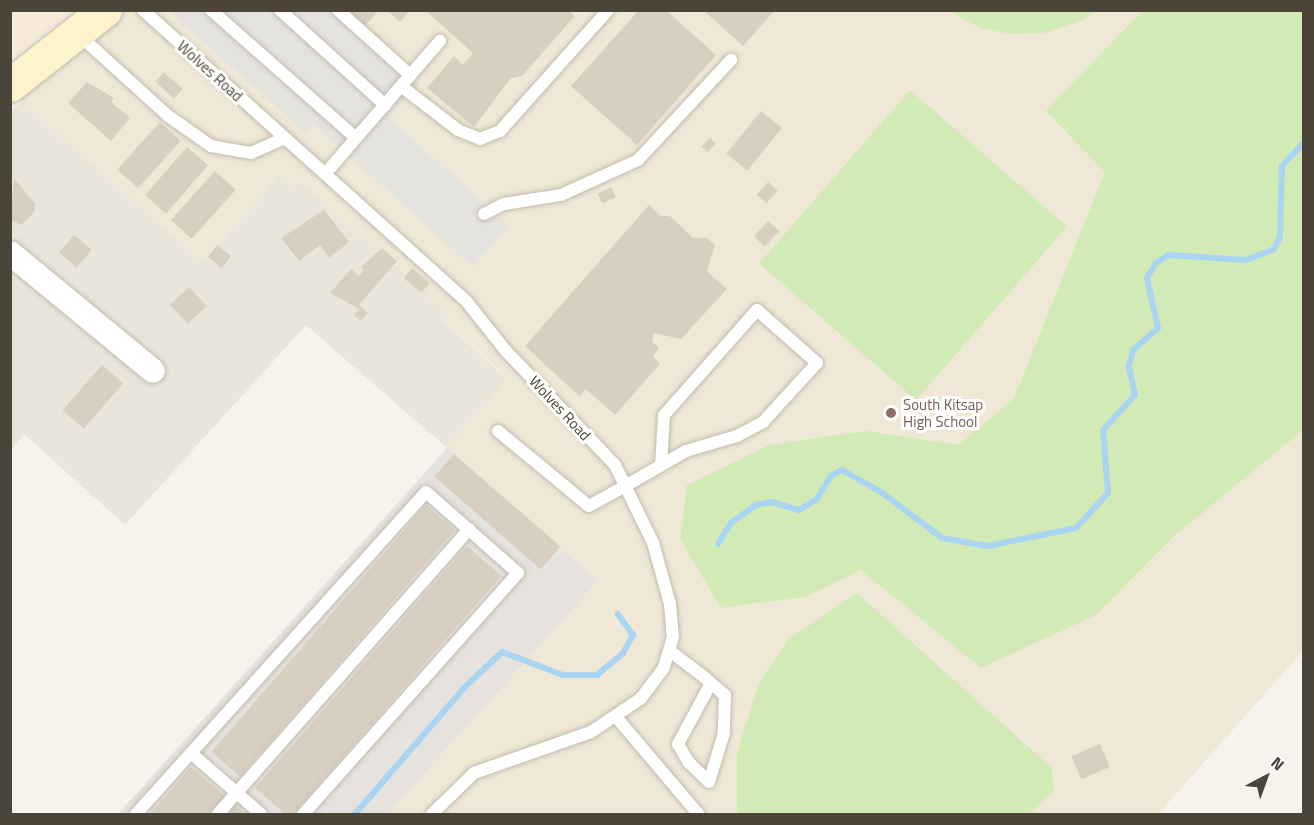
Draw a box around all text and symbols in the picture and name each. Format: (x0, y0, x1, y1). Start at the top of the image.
street label: Wolves Road (174, 37, 246, 105)
street label: Wolves Road (526, 372, 594, 444)
place label: South Kitsap High School (903, 395, 983, 430)
marker: South Kitsap High School (884, 406, 898, 420)
north arrow (1236, 747, 1296, 807)
text: N (1266, 751, 1290, 776)

